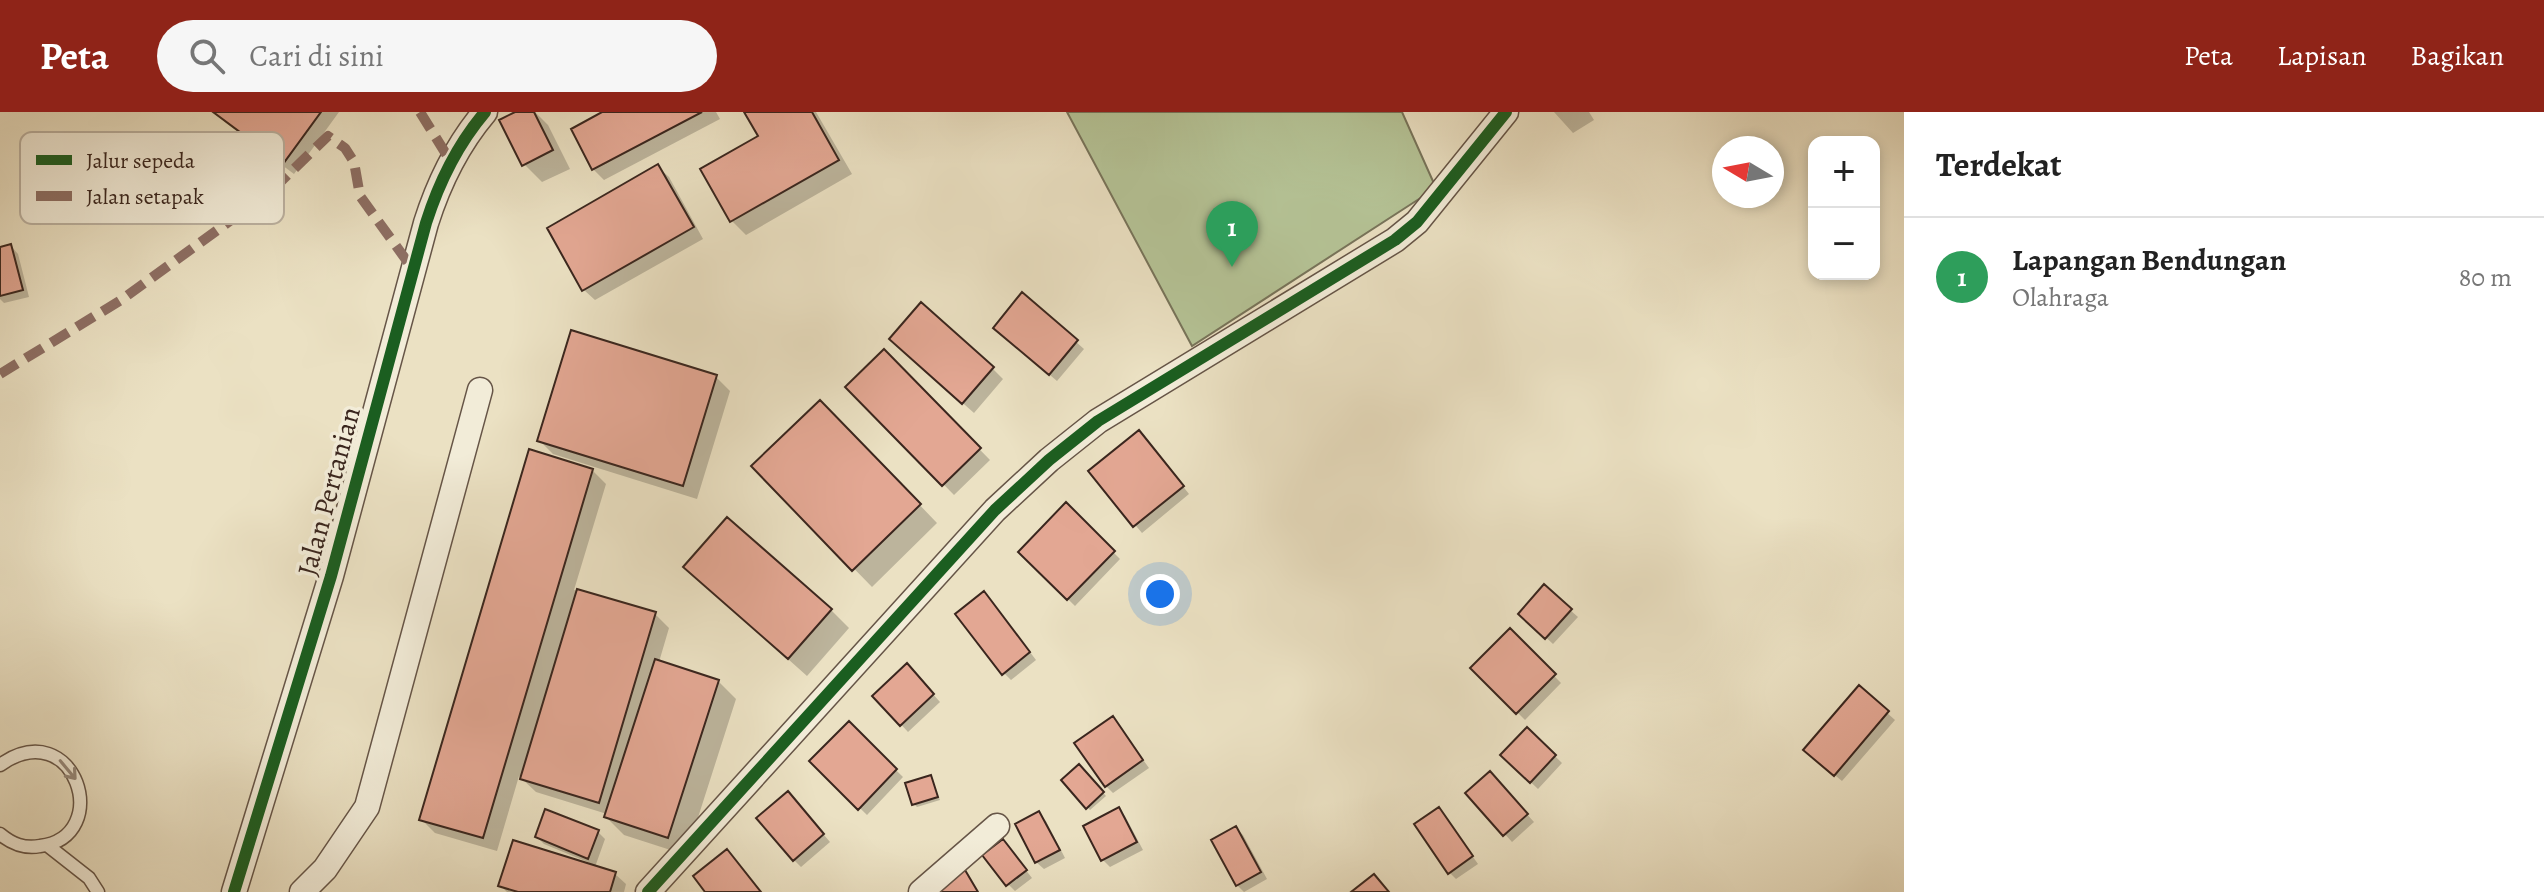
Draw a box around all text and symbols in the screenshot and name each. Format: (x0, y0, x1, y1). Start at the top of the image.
search box (157, 20, 717, 92)
text: Peta (40, 30, 109, 82)
icon: search (185, 34, 229, 78)
text: Cari di sini (249, 36, 384, 76)
text: Peta (2184, 37, 2233, 75)
text: Lapisan (2277, 37, 2367, 75)
text: Bagikan (2411, 37, 2504, 75)
legend (20, 132, 284, 224)
north arrow (1712, 136, 1784, 208)
map controls (1808, 136, 1880, 280)
button: + (1808, 136, 1880, 208)
text: Terdekat (1936, 141, 2062, 188)
text: Jalur sepeda (86, 146, 196, 176)
text: Jalan setapak (86, 182, 204, 212)
pin: 1 (1206, 201, 1258, 267)
button: − (1808, 208, 1880, 280)
text: Lapangan Bendungan (2012, 240, 2286, 280)
text: 1 (1957, 260, 1967, 295)
text: 80 m (2459, 260, 2512, 295)
text: Olahraga (2012, 280, 2109, 315)
street label: Jalan Pertanian (288, 403, 370, 580)
your location (1140, 574, 1180, 614)
one-way arrow (58, 760, 76, 781)

